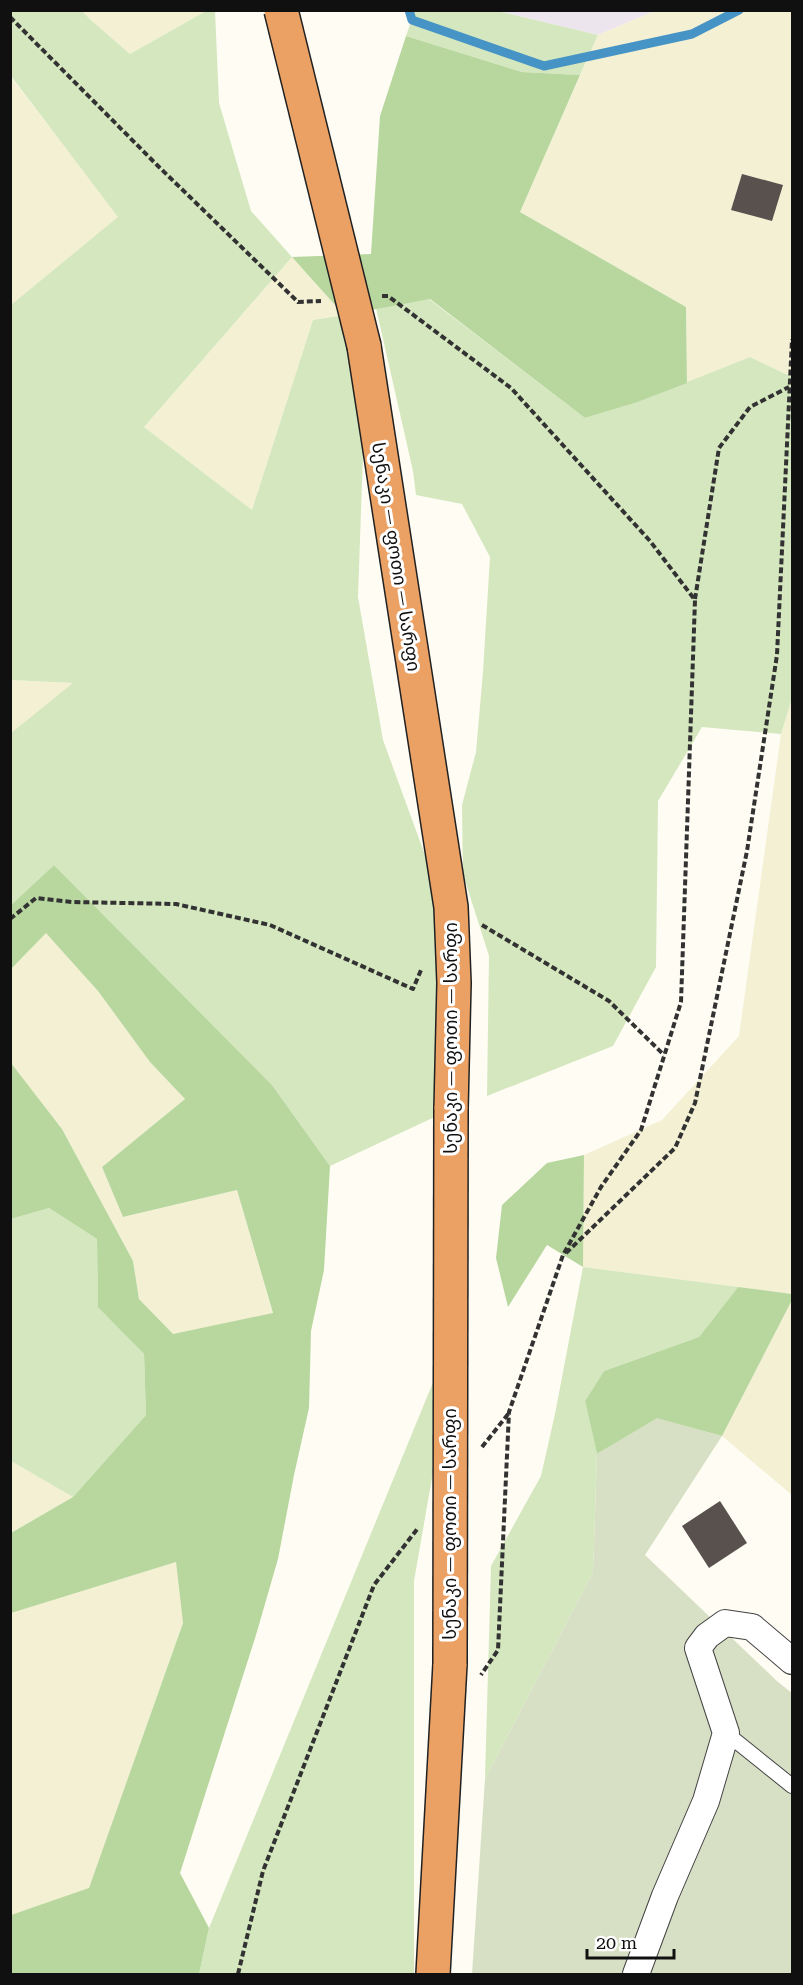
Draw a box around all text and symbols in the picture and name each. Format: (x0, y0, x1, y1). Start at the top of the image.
street label: სენაკი — ფოთი — სარფი (367, 441, 425, 673)
street label: სენაკი — ფოთი — სარფი (440, 922, 462, 1154)
street label: სენაკი — ფოთი — სარფი (439, 1408, 461, 1640)
scale bar (587, 1922, 674, 1960)
text: 20 m (596, 1932, 637, 1953)

